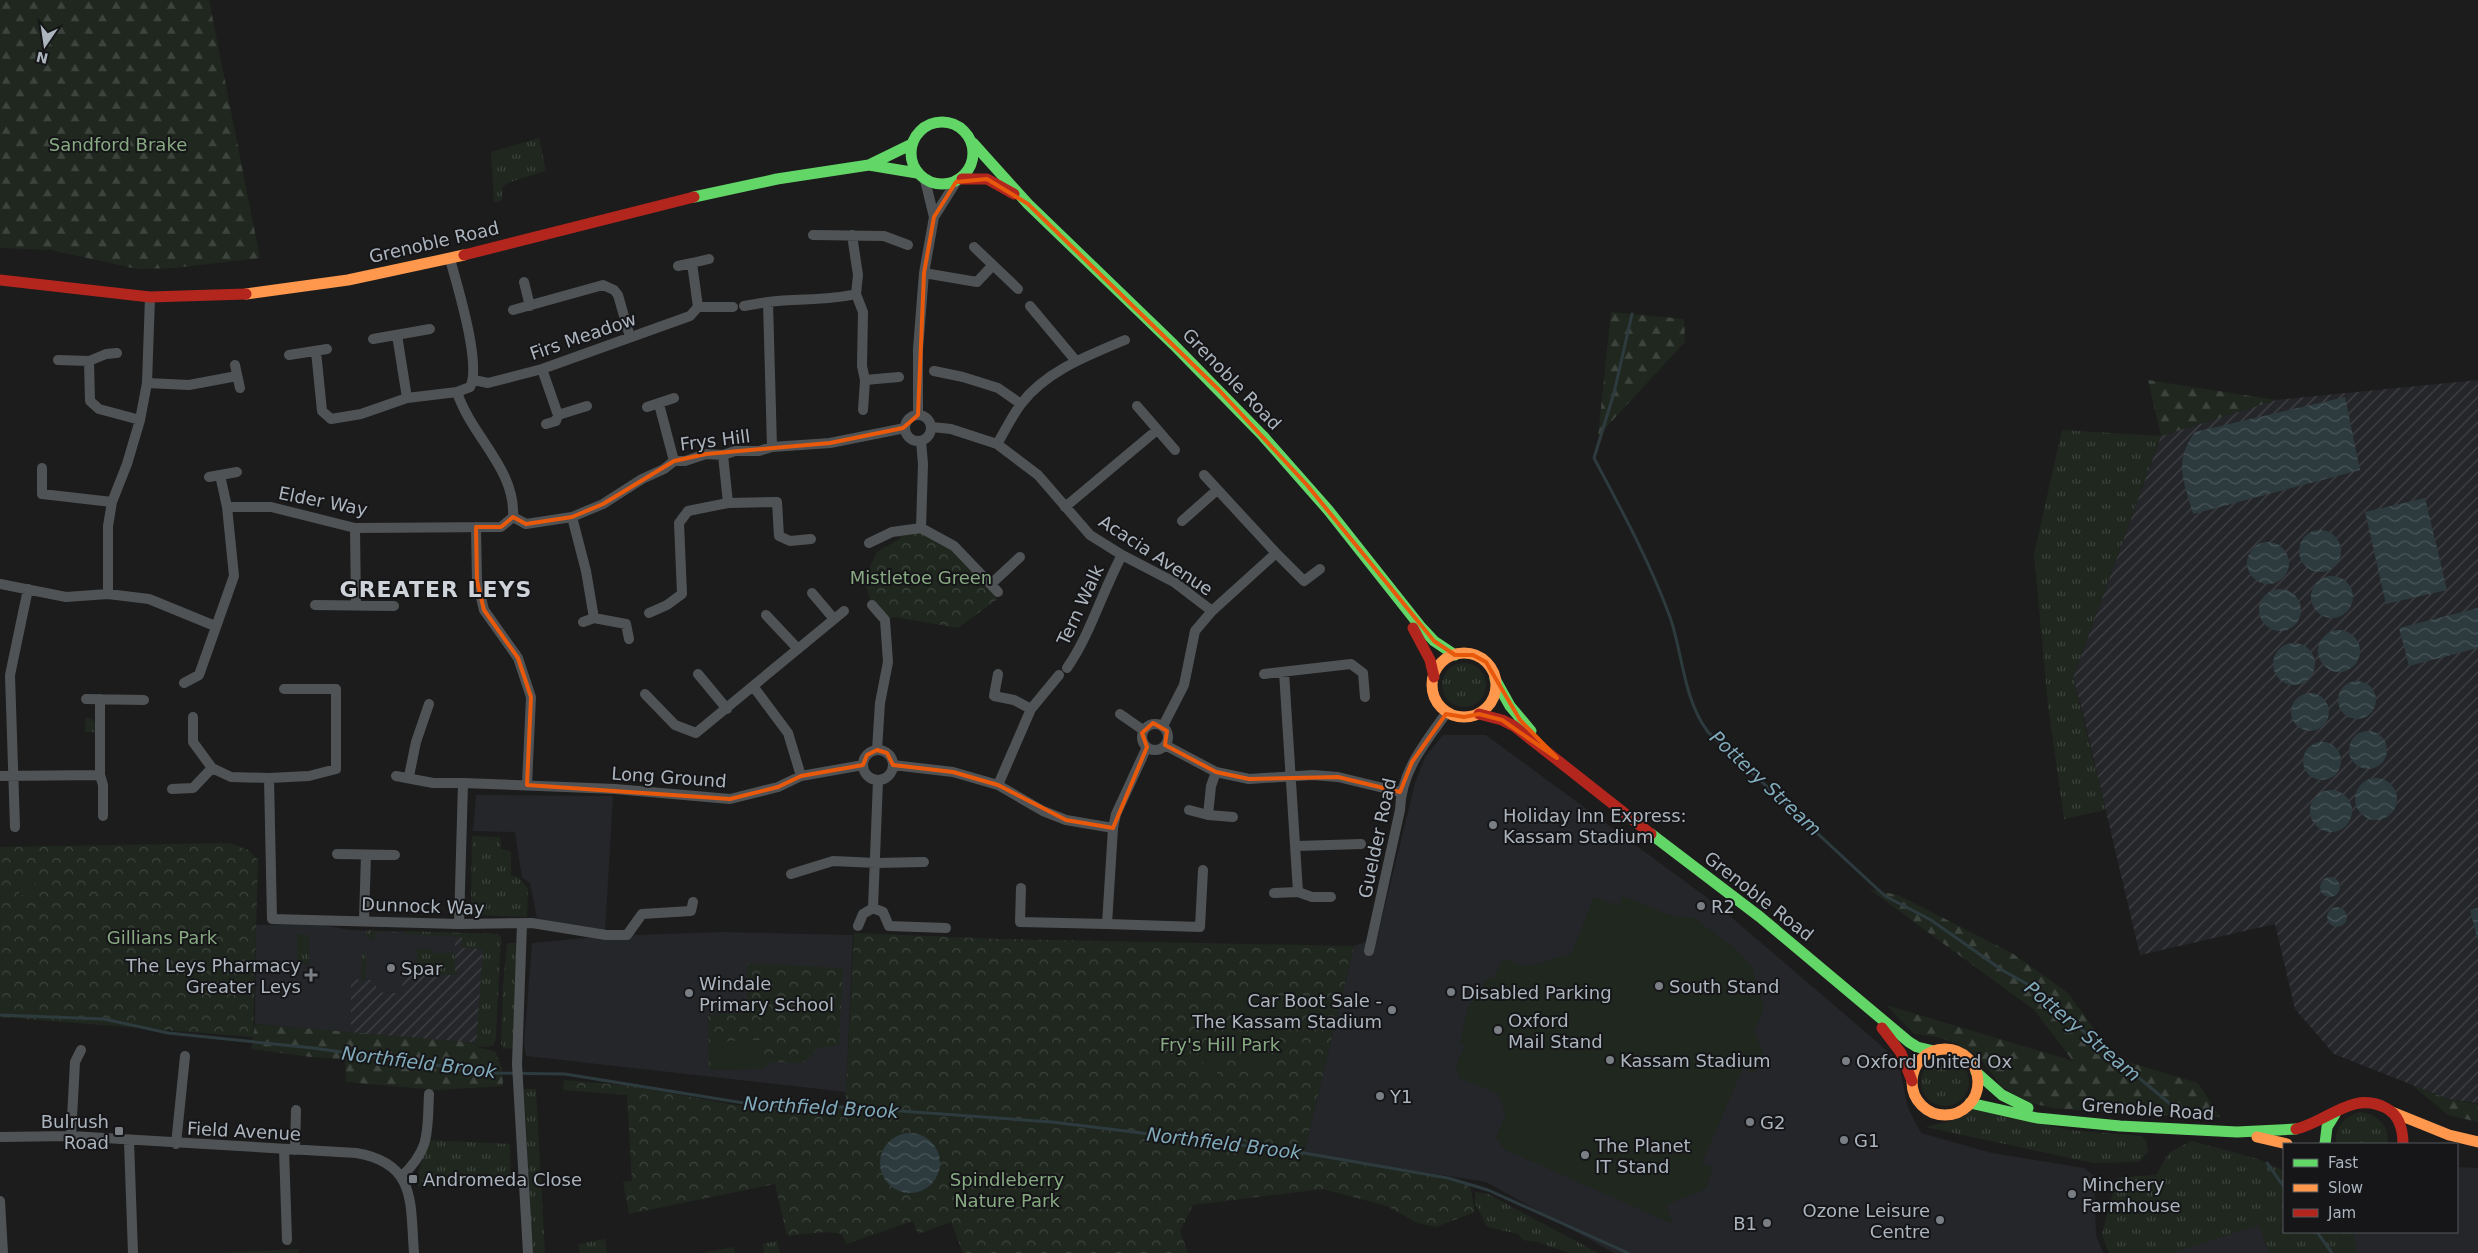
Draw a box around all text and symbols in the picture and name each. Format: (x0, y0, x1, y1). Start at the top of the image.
north arrow (20, 20, 70, 70)
text: N (35, 49, 50, 67)
park label: Sandford Brake (49, 134, 187, 155)
street label: Grenoble Road (367, 217, 501, 267)
street label: Firs Meadow (527, 308, 639, 364)
street label: Grenoble Road (1178, 324, 1286, 434)
street label: Frys Hill (679, 425, 751, 455)
street label: Elder Way (277, 482, 370, 520)
street label: Acacia Avenue (1095, 510, 1217, 600)
street label: Tern Walk (1052, 561, 1108, 649)
park label: Mistletoe Green (850, 567, 992, 588)
district label: GREATER LEYS (340, 577, 532, 602)
water label: Pottery Stream (1706, 726, 1826, 840)
street label: Long Ground (611, 762, 727, 792)
street label: Guelder Road (1354, 776, 1400, 900)
place label: Holiday Inn Express: Kassam Stadium (1503, 805, 1687, 847)
marker: Holiday Inn Express: Kassam Stadium (1487, 819, 1499, 831)
street label: Grenoble Road (1700, 847, 1818, 945)
street label: Dunnock Way (361, 893, 485, 919)
place label: R2 (1711, 896, 1735, 917)
marker: R2 (1695, 900, 1707, 912)
park label: Gillians Park (107, 927, 218, 948)
place label: The Leys Pharmacy Greater Leys (125, 955, 301, 997)
place label: Spar (401, 958, 443, 979)
marker: Spar (385, 962, 397, 974)
marker: The Leys Pharmacy Greater Leys (305, 969, 317, 981)
place label: Windale Primary School (699, 973, 834, 1015)
place label: South Stand (1669, 976, 1779, 997)
water label: Pottery Stream (2021, 976, 2145, 1086)
marker: South Stand (1653, 980, 1665, 992)
place label: Disabled Parking (1461, 982, 1612, 1003)
marker: Disabled Parking (1445, 986, 1457, 998)
marker: Windale Primary School (683, 987, 695, 999)
place label: Car Boot Sale - The Kassam Stadium (1191, 990, 1382, 1032)
marker: Car Boot Sale - The Kassam Stadium (1386, 1004, 1398, 1016)
place label: Oxford Mail Stand (1508, 1010, 1603, 1052)
marker: Oxford Mail Stand (1492, 1024, 1504, 1036)
park label: Fry's Hill Park (1160, 1034, 1281, 1055)
water label: Northfield Brook (340, 1042, 499, 1083)
place label: Kassam Stadium (1620, 1050, 1770, 1071)
place label: Oxford United Ox (1856, 1051, 2012, 1072)
marker: Kassam Stadium (1604, 1054, 1616, 1066)
marker: Oxford United Ox (1840, 1055, 1852, 1067)
place label: Y1 (1389, 1086, 1412, 1107)
marker: Y1 (1374, 1090, 1386, 1102)
water label: Northfield Brook (743, 1092, 900, 1122)
street label: Grenoble Road (2081, 1094, 2215, 1124)
place label: Bulrush Road (41, 1111, 109, 1153)
place label: G2 (1760, 1112, 1785, 1133)
marker: G2 (1744, 1116, 1756, 1128)
street label: Field Avenue (186, 1118, 302, 1144)
water label: Northfield Brook (1145, 1123, 1304, 1164)
marker: Bulrush Road (113, 1125, 125, 1137)
place label: G1 (1854, 1130, 1879, 1151)
marker: G1 (1838, 1134, 1850, 1146)
place label: The Planet IT Stand (1594, 1135, 1691, 1177)
legend (2283, 1143, 2458, 1233)
marker: The Planet IT Stand (1579, 1149, 1591, 1161)
text: Fast (2328, 1154, 2358, 1172)
place label: Andromeda Close (423, 1169, 582, 1190)
park label: Spindleberry Nature Park (950, 1169, 1065, 1211)
marker: Andromeda Close (407, 1173, 419, 1185)
place label: Minchery Farmhouse (2082, 1174, 2181, 1216)
text: Slow (2328, 1179, 2363, 1197)
marker: Minchery Farmhouse (2066, 1188, 2078, 1200)
place label: Ozone Leisure Centre (1803, 1200, 1930, 1242)
text: Jam (2327, 1204, 2356, 1222)
place label: B1 (1733, 1213, 1757, 1234)
marker: Ozone Leisure Centre (1934, 1214, 1946, 1226)
marker: B1 (1761, 1217, 1773, 1229)

